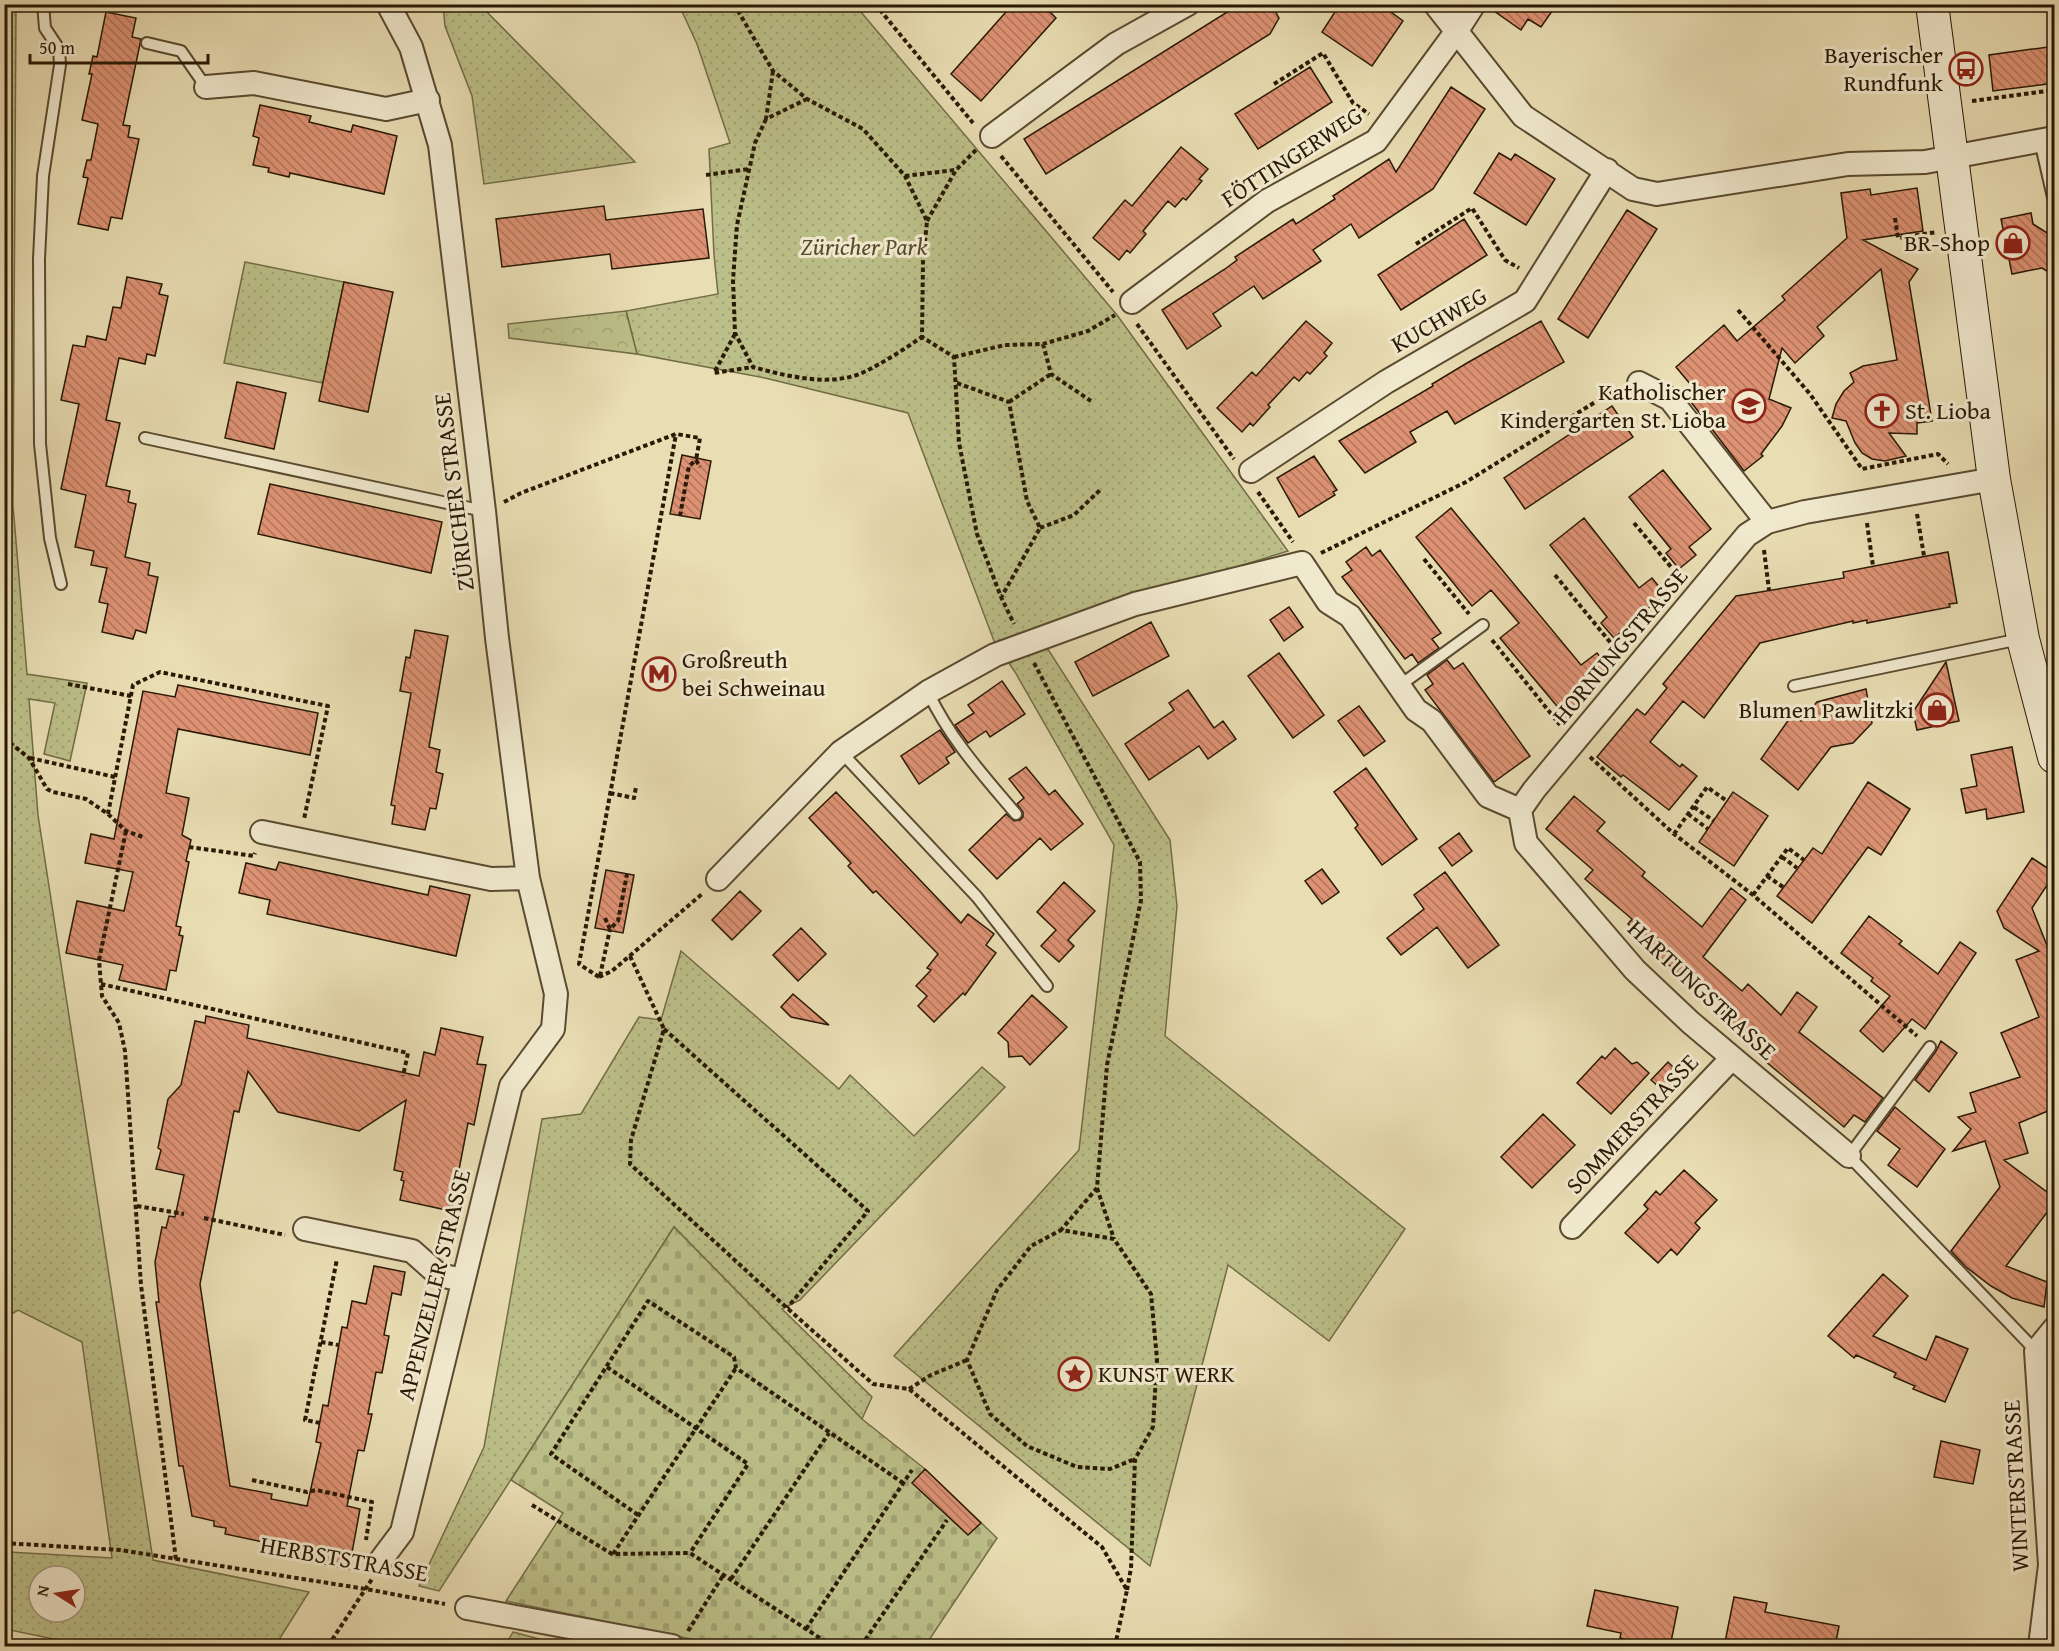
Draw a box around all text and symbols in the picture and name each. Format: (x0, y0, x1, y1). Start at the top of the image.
scale bar (30, 27, 208, 65)
text: 50 m (39, 34, 75, 61)
place label: Bayerischer Rundfunk (1824, 37, 1944, 100)
bus stop icon: Bayerischer Rundfunk (1948, 51, 1984, 87)
street label: FÖTTINGERWEG (1214, 98, 1369, 215)
place label: BR-Shop (1904, 225, 1990, 260)
shop icon: BR-Shop (1995, 225, 2031, 261)
park label: Züricher Park (801, 229, 928, 264)
street label: KUCHWEG (1384, 278, 1493, 361)
place label: Katholischer Kindergarten St. Lioba (1500, 374, 1727, 437)
school or university icon: Katholischer Kindergarten St. Lioba (1731, 388, 1767, 424)
street label: ZÜRICHER STRASSE (424, 391, 483, 593)
church icon: St. Lioba (1864, 393, 1900, 429)
place label: St. Lioba (1905, 393, 1991, 428)
street label: HORNUNGSTRASSE (1544, 560, 1696, 732)
place label: Großreuth bei Schweinau (682, 642, 826, 705)
metro station icon: Großreuth bei Schweinau (641, 656, 677, 692)
place label: Blumen Pawlitzki (1739, 692, 1914, 727)
shop icon: Blumen Pawlitzki (1919, 692, 1955, 728)
street label: HARTUNGSTRASSE (1620, 911, 1785, 1068)
street label: SOMMERSTRASSE (1557, 1046, 1706, 1202)
street label: APPENZELLER STRASSE (388, 1166, 479, 1404)
place icon: KUNST WERK (1057, 1356, 1093, 1392)
place label: KUNST WERK (1098, 1356, 1236, 1391)
street label: WINTERSTRASSE (1994, 1399, 2037, 1573)
street label: HERBSTSTRASSE (257, 1527, 431, 1590)
north arrow (27, 1564, 87, 1624)
text: N (29, 1583, 55, 1599)

